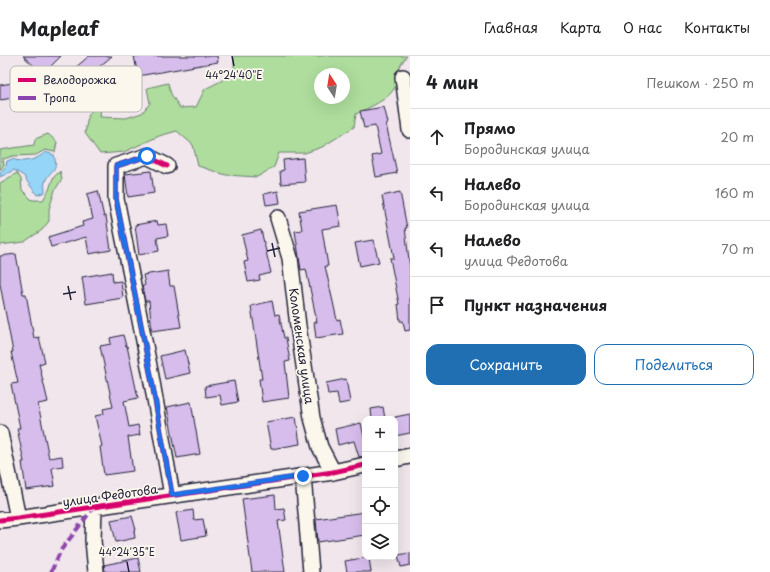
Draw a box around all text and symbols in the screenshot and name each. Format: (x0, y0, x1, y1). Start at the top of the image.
text: Mapleaf (20, 14, 98, 42)
text: Главная (484, 17, 538, 38)
text: Карта (560, 17, 601, 38)
text: О нас (623, 17, 662, 38)
text: Контакты (684, 17, 750, 38)
legend (10, 66, 142, 112)
text: 44°24'40"E (205, 67, 263, 82)
north arrow (314, 68, 350, 104)
text: 4 мин (426, 69, 479, 95)
text: Велодорожка (43, 71, 116, 88)
text: Пешком · 250 m (647, 73, 754, 92)
text: Тропа (43, 89, 76, 106)
text: Прямо (464, 116, 515, 139)
icon: ahead (426, 126, 448, 148)
text: 20 m (720, 127, 754, 146)
text: Бородинская улица (464, 139, 590, 158)
route start (138, 147, 156, 165)
text: Налево (464, 172, 521, 195)
icon: left (426, 182, 448, 204)
text: 160 m (715, 183, 754, 202)
text: Бородинская улица (464, 195, 590, 214)
text: Налево (464, 228, 521, 251)
icon: left (426, 238, 448, 260)
text: 70 m (721, 239, 754, 258)
text: улица Федотова (464, 251, 568, 270)
street label: Коломенская улица (285, 287, 319, 406)
text: Пункт назначения (464, 293, 607, 316)
icon: arrive (426, 294, 448, 316)
button: Сохранить (426, 344, 586, 385)
button: Поделиться (594, 344, 754, 385)
map controls (362, 416, 398, 560)
button: + (362, 416, 398, 452)
button: − (362, 452, 398, 488)
route end (294, 467, 312, 485)
street label: улица Федотова (61, 479, 159, 511)
button: locate (362, 488, 398, 524)
button: layers (362, 524, 398, 560)
text: 44°24'35"E (99, 544, 155, 559)

